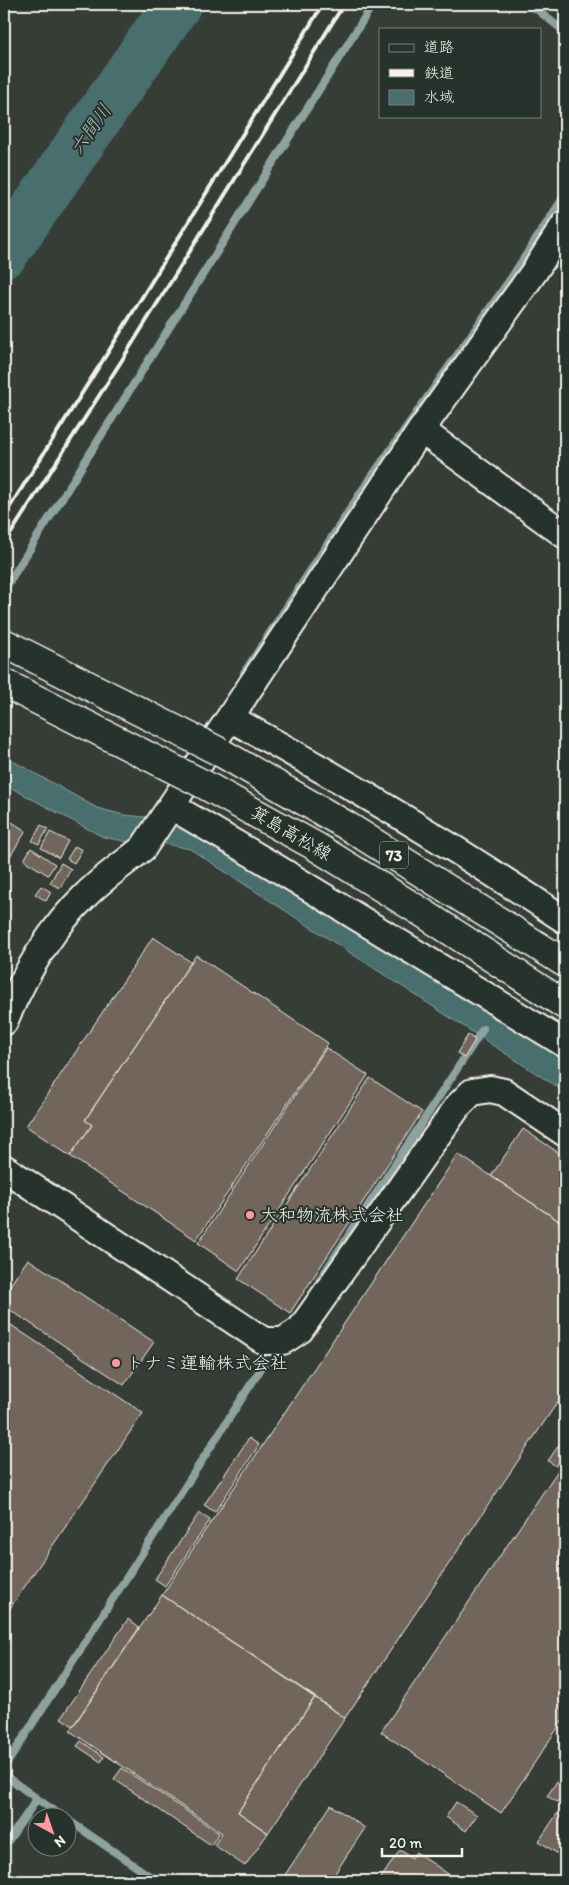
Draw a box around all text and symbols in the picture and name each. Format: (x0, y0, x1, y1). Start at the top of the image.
legend (379, 28, 542, 118)
text: 道路 (424, 38, 454, 56)
text: 鉄道 (424, 64, 454, 82)
text: 水域 (424, 88, 454, 106)
water label: 六間川 (65, 99, 116, 159)
street label: 箕島高松線 (247, 801, 335, 865)
road number: 73 (380, 842, 408, 868)
place label: 大和物流株式会社 (260, 1204, 404, 1226)
marker: 大和物流株式会社 (244, 1209, 256, 1221)
place label: トナミ運輸株式会社 (126, 1352, 288, 1374)
marker: トナミ運輸株式会社 (110, 1357, 122, 1369)
north arrow (28, 1808, 78, 1858)
scale bar (382, 1825, 462, 1857)
text: N (51, 1832, 69, 1851)
text: 20 m (389, 1834, 423, 1852)

